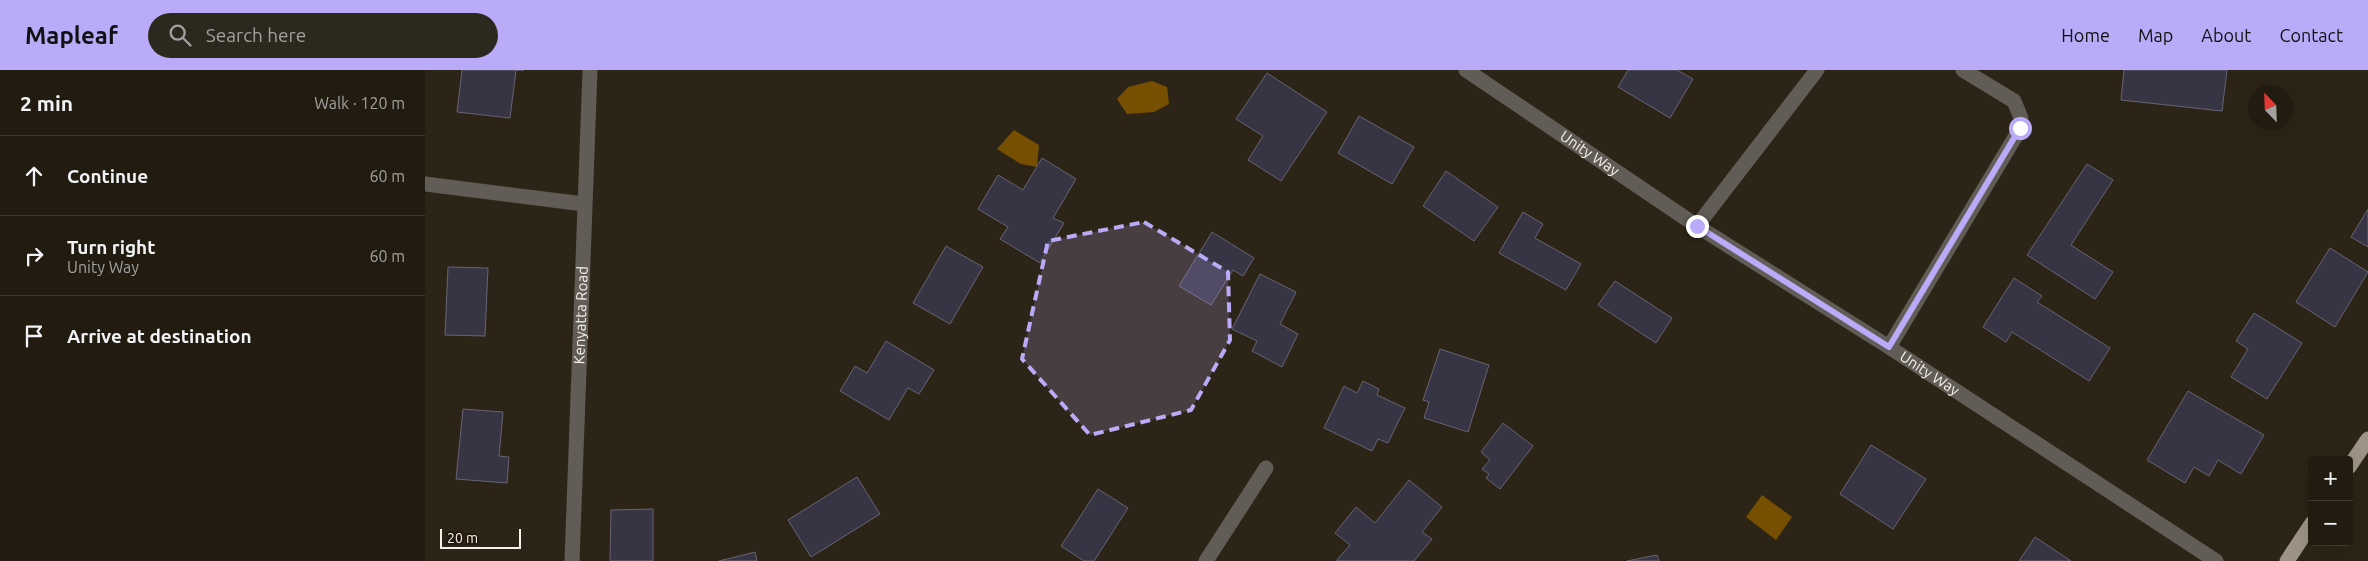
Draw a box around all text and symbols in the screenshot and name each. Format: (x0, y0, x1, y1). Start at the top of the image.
search box (148, 13, 498, 58)
icon: search (166, 21, 194, 49)
text: Mapleaf (25, 22, 118, 49)
text: Search here (206, 24, 306, 46)
text: Home (2061, 25, 2110, 45)
text: Map (2138, 25, 2173, 45)
text: About (2201, 25, 2251, 45)
text: Contact (2279, 25, 2343, 45)
north arrow (2248, 85, 2293, 130)
text: 2 min (20, 91, 73, 115)
text: Walk · 120 m (314, 94, 405, 112)
route start (2009, 117, 2032, 140)
street label: Unity Way (1557, 127, 1623, 179)
icon: ahead (20, 162, 48, 190)
text: Continue (67, 165, 148, 187)
text: 60 m (369, 167, 405, 185)
route end (1686, 215, 1709, 238)
text: Turn right (67, 236, 155, 258)
icon: right (20, 242, 48, 270)
text: 60 m (369, 247, 405, 265)
text: Unity Way (67, 258, 139, 276)
street label: Kenyatta Road (570, 266, 591, 365)
icon: arrive (20, 322, 48, 350)
text: Arrive at destination (67, 325, 252, 347)
street label: Unity Way (1897, 347, 1963, 399)
map controls (2308, 456, 2353, 546)
button: + (2308, 456, 2353, 501)
button: − (2308, 501, 2353, 546)
scale bar (440, 526, 521, 549)
text: 20 m (447, 530, 478, 546)

